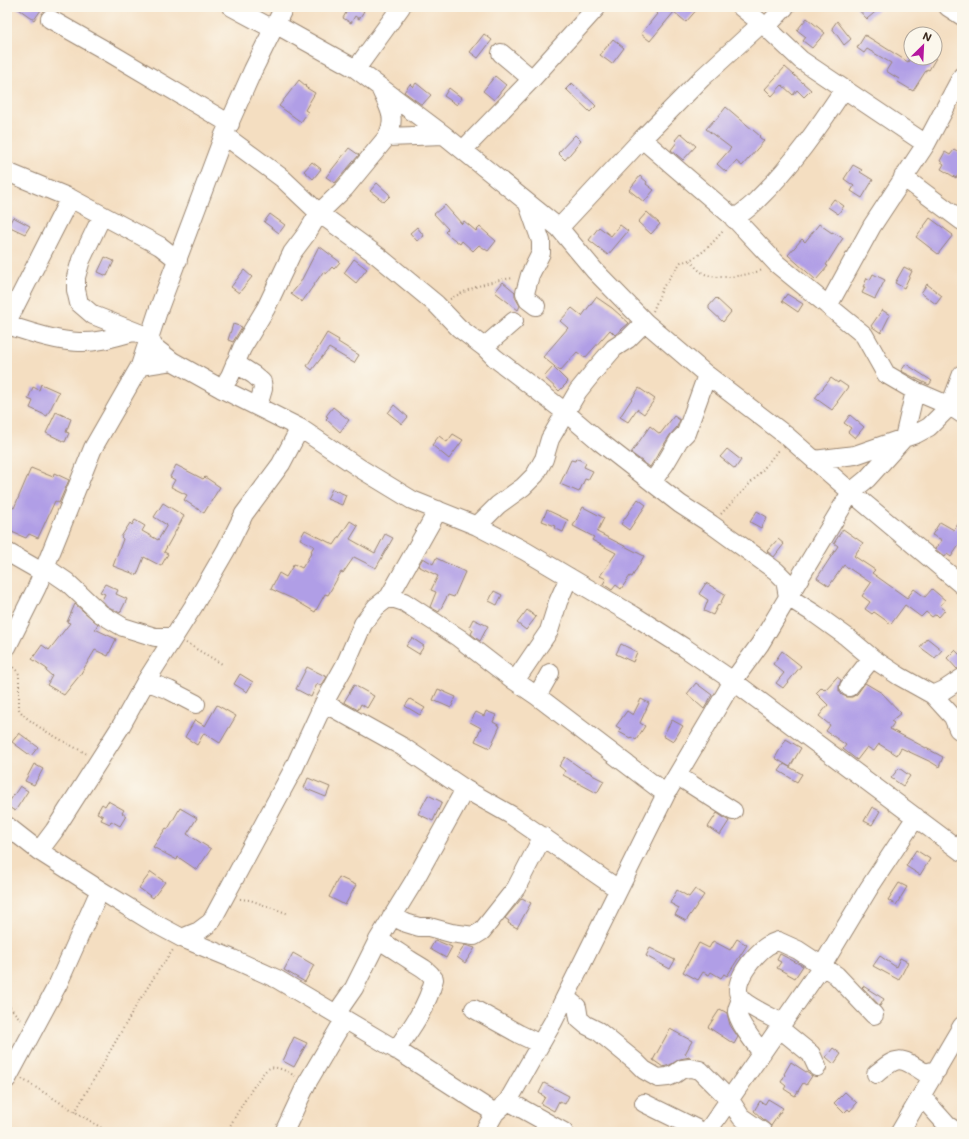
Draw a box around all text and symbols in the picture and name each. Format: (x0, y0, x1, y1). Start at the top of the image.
north arrow (903, 26, 943, 66)
text: N (920, 28, 934, 45)

